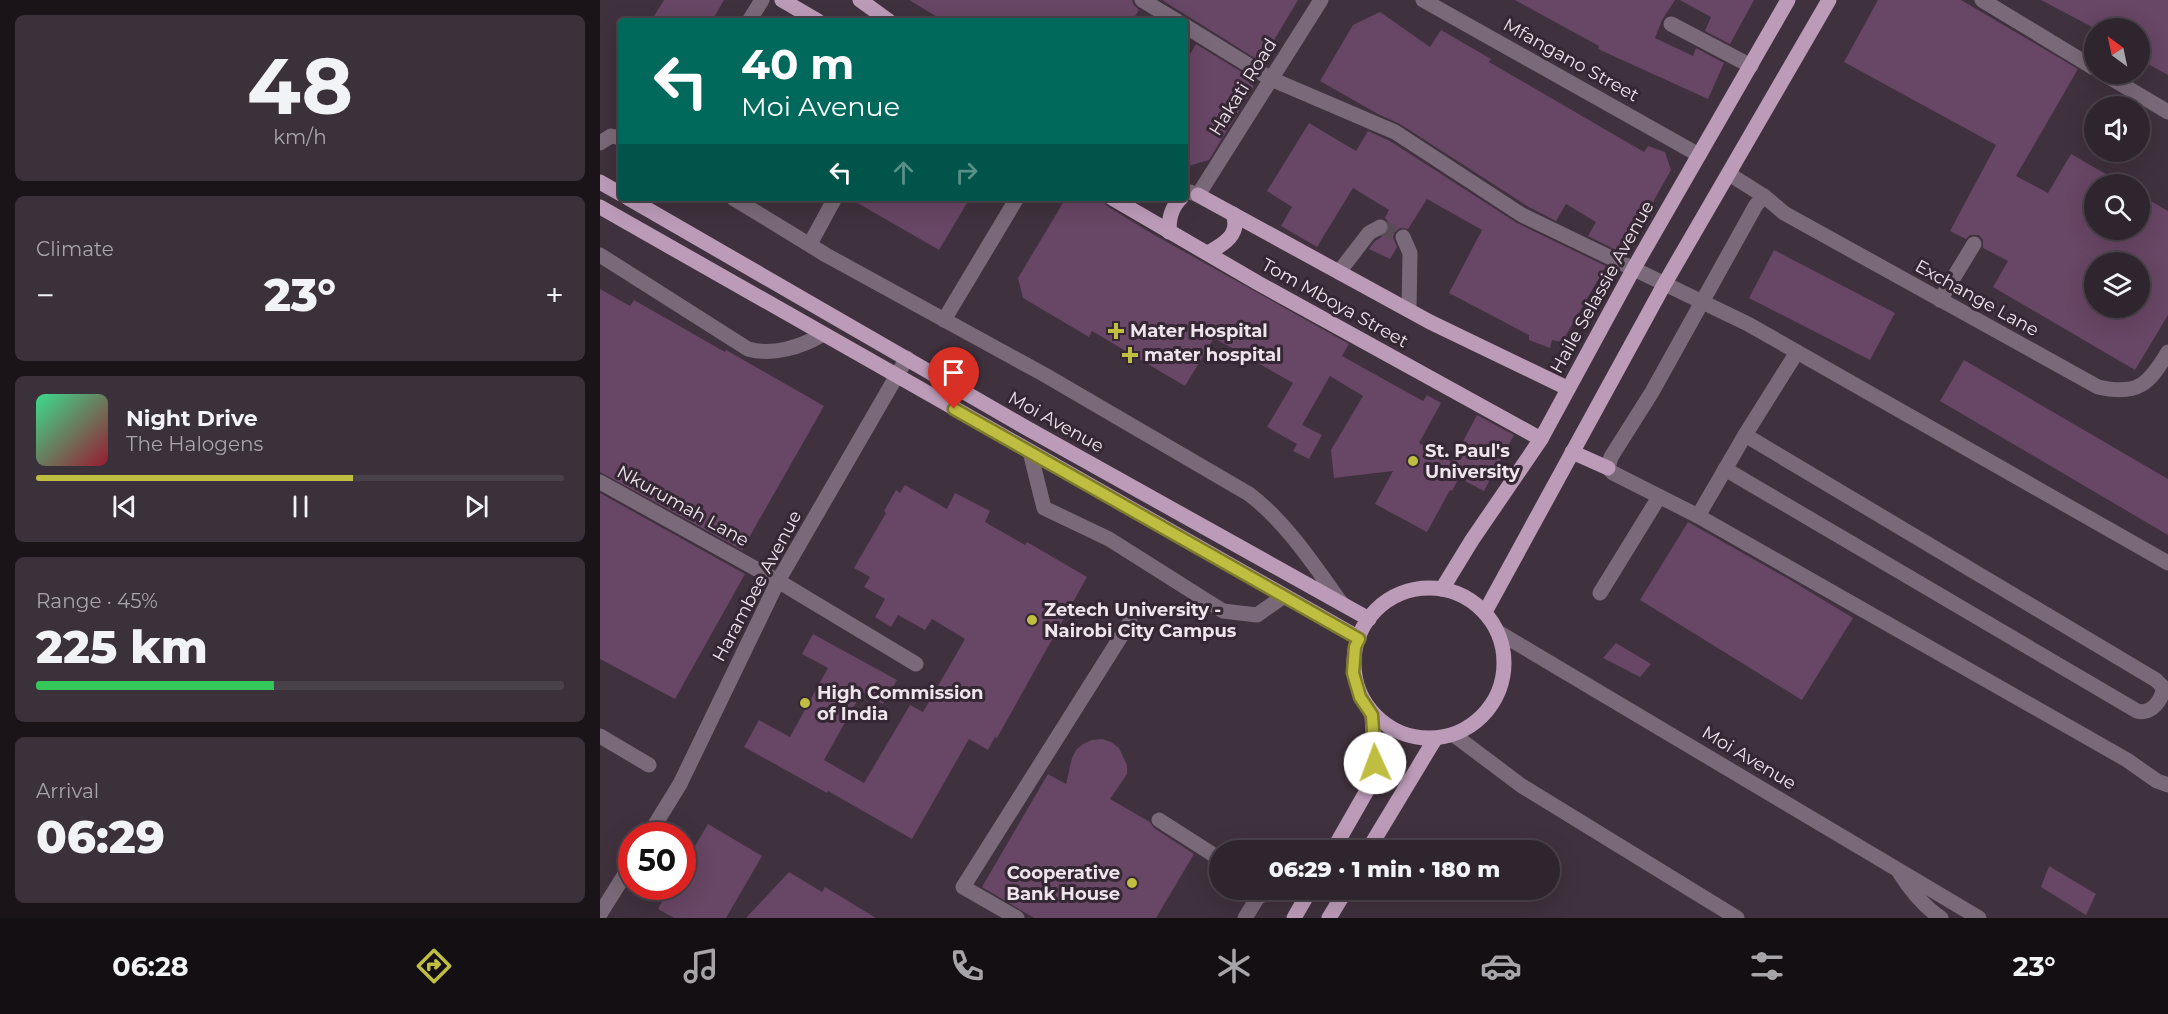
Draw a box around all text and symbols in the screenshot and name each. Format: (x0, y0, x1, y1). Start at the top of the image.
street label: Mfangano Street (1499, 14, 1643, 106)
north arrow (2084, 18, 2150, 84)
map controls (2084, 18, 2150, 318)
street label: Hakati Road (1204, 34, 1282, 140)
text: 48 (247, 38, 353, 134)
text: 40 m (741, 38, 854, 90)
icon: left (642, 42, 720, 120)
text: Moi Avenue (741, 90, 900, 123)
button: sound (2084, 96, 2150, 162)
text: km/h (273, 125, 327, 149)
icon: left (824, 156, 857, 189)
icon: ahead (887, 156, 920, 189)
icon: right (950, 156, 983, 189)
button: search (2084, 174, 2150, 240)
street label: Haile Selassie Avenue (1545, 197, 1659, 377)
text: Climate (36, 237, 114, 261)
button: layers (2084, 252, 2150, 318)
street label: Tom Mboya Street (1258, 254, 1412, 352)
street label: Exchange Lane (1911, 255, 2043, 341)
text: 23° (264, 267, 336, 322)
text: − (36, 275, 55, 315)
text: + (545, 275, 564, 315)
place label: Mater Hospital (1130, 320, 1268, 342)
marker: Mater Hospital (1107, 322, 1125, 340)
place label: mater hospital (1144, 344, 1281, 366)
marker: mater hospital (1121, 346, 1139, 364)
pin (928, 347, 979, 409)
icon: arrive (937, 356, 970, 389)
street label: Moi Avenue (1004, 387, 1108, 457)
text: Night Drive (126, 405, 258, 432)
text: The Halogens (126, 432, 263, 456)
place label: St. Paul's University (1425, 440, 1520, 483)
marker: St. Paul's University (1406, 454, 1420, 468)
street label: Nkurumah Lane (613, 461, 753, 551)
icon: previous (108, 490, 141, 523)
icon: pause (284, 490, 317, 523)
icon: next (460, 490, 493, 523)
street label: Harambee Avenue (708, 507, 806, 665)
text: Range · 45% (36, 589, 158, 613)
place label: Zetech University - Nairobi City Campus (1044, 599, 1237, 642)
marker: Zetech University - Nairobi City Campus (1025, 613, 1039, 627)
text: 225 km (36, 619, 208, 674)
place label: High Commission of India (817, 682, 984, 725)
marker: High Commission of India (798, 696, 812, 710)
street label: Moi Avenue (1698, 721, 1800, 795)
position arrow (1343, 731, 1407, 795)
text: Arrival (36, 779, 99, 803)
text: 06:29 (36, 809, 165, 864)
speed limit sign: 50 (618, 822, 696, 900)
text: 06:29 · 1 min · 180 m (1269, 856, 1500, 883)
place label: Cooperative Bank House (1006, 862, 1120, 905)
marker: Cooperative Bank House (1125, 876, 1139, 890)
icon: directions (413, 945, 455, 987)
icon: music (680, 945, 722, 987)
icon: phone (946, 945, 988, 987)
icon: climate (1213, 945, 1255, 987)
icon: car (1480, 945, 1522, 987)
icon: filters (1746, 945, 1788, 987)
text: 06:28 (112, 950, 189, 983)
text: 23° (2013, 950, 2056, 983)

